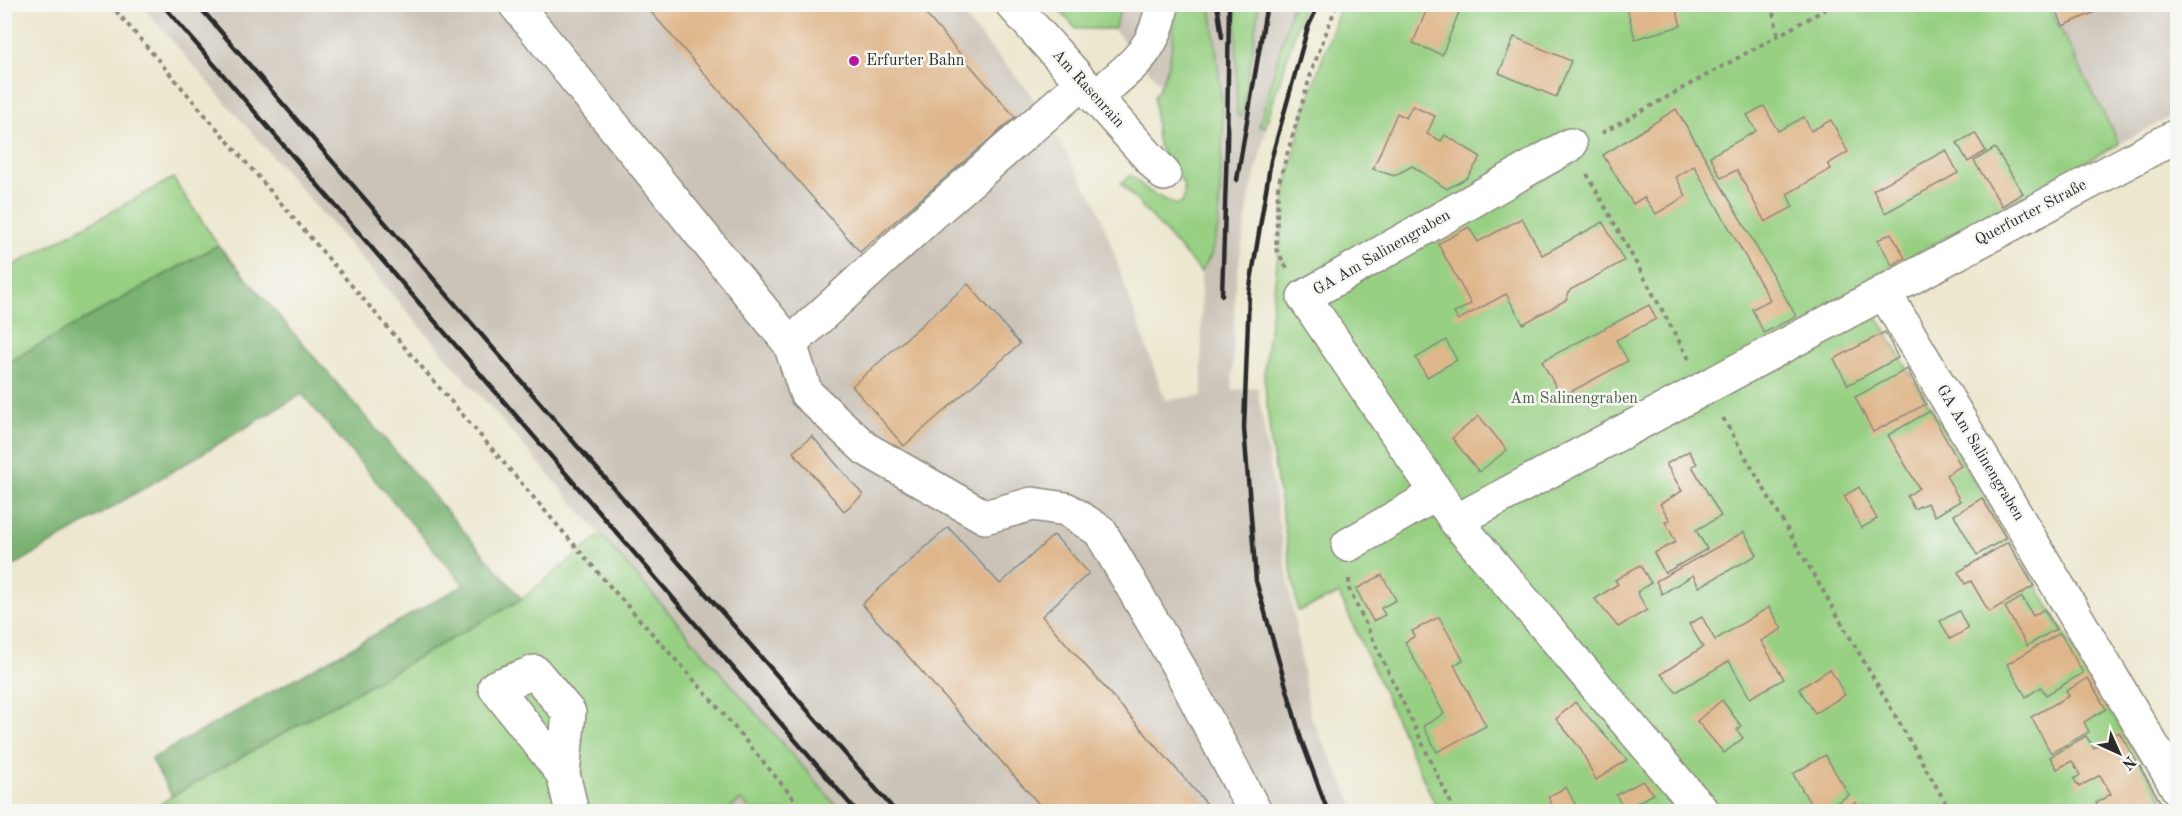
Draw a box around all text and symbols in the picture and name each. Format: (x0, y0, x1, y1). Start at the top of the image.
street label: Am Rasenrain (1049, 47, 1127, 131)
place label: Erfurter Bahn (866, 53, 965, 69)
marker: Erfurter Bahn (847, 54, 861, 68)
street label: Querfurter Straße (1973, 177, 2089, 249)
street label: GA Am Salinengraben (1311, 207, 1454, 299)
street label: GA Am Salinengraben (1933, 382, 2027, 524)
park label: Am Salinengraben (1510, 391, 1638, 407)
north arrow (2089, 723, 2149, 783)
text: N (2118, 752, 2138, 773)

